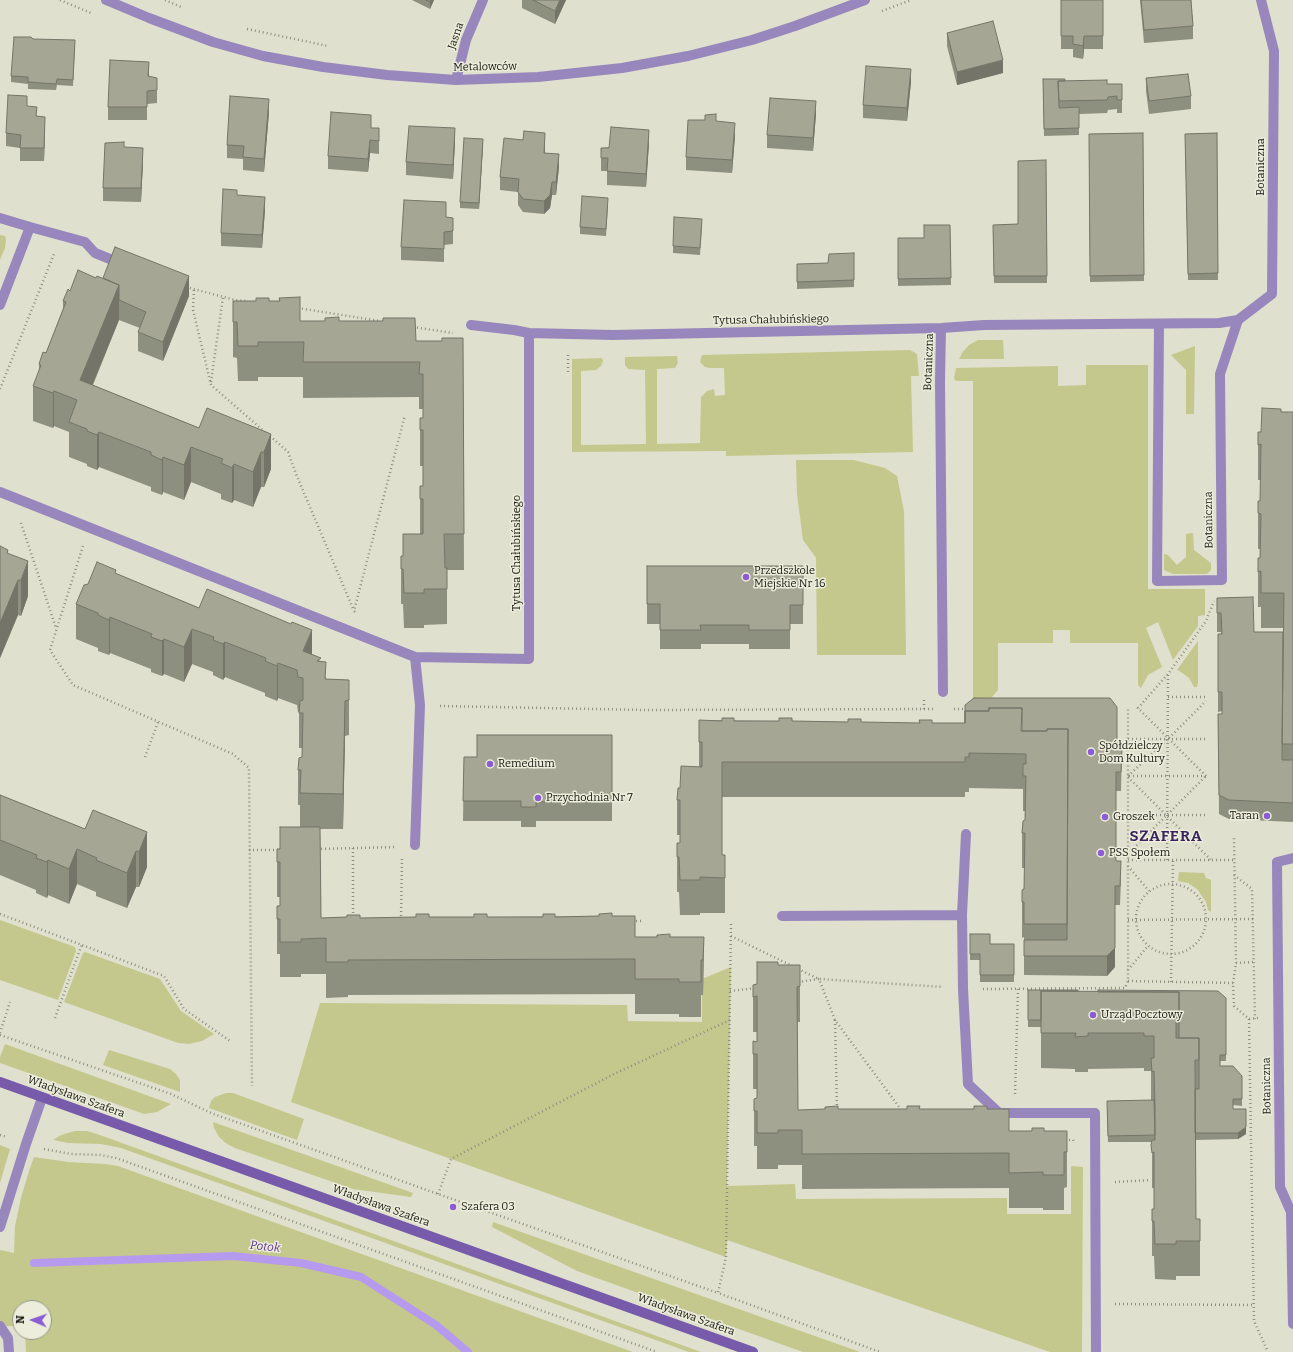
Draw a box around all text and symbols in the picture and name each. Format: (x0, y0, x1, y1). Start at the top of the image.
street label: Jasna (445, 21, 467, 51)
street label: Metalowców (453, 60, 517, 74)
street label: Botaniczna (1254, 138, 1268, 196)
street label: Tytusa Chałubińskiego (713, 312, 829, 328)
street label: Botaniczna (921, 333, 937, 391)
street label: Botaniczna (1202, 491, 1216, 549)
street label: Tytusa Chałubińskiego (510, 495, 524, 611)
place label: Przedszkole Miejskie Nr 16 (754, 564, 825, 590)
marker: Przedszkole Miejskie Nr 16 (741, 572, 751, 582)
place label: Spółdzielczy Dom Kultury (1099, 739, 1165, 765)
marker: Spółdzielczy Dom Kultury (1086, 747, 1096, 757)
place label: Remedium (498, 757, 555, 771)
marker: Remedium (485, 759, 495, 769)
place label: Przychodnia Nr 7 (546, 791, 633, 805)
marker: Przychodnia Nr 7 (533, 793, 543, 803)
place label: Taran (1230, 809, 1259, 823)
place label: Groszek (1113, 810, 1155, 824)
marker: Taran (1262, 811, 1272, 821)
marker: Groszek (1100, 812, 1110, 822)
district label: SZAFERA (1129, 828, 1203, 846)
place label: PSS Społem (1109, 846, 1170, 860)
marker: PSS Społem (1096, 848, 1106, 858)
place label: Urząd Pocztowy (1101, 1008, 1183, 1022)
marker: Urząd Pocztowy (1088, 1010, 1098, 1020)
street label: Botaniczna (1260, 1057, 1274, 1115)
street label: Władysława Szafera (26, 1073, 126, 1121)
street label: Władysława Szafera (331, 1182, 431, 1230)
place label: Szafera 03 (461, 1200, 515, 1214)
marker: Szafera 03 (448, 1202, 458, 1212)
water label: Potok (249, 1238, 281, 1256)
street label: Władysława Szafera (636, 1291, 736, 1339)
north arrow (12, 1300, 52, 1340)
text: N (14, 1315, 27, 1324)

